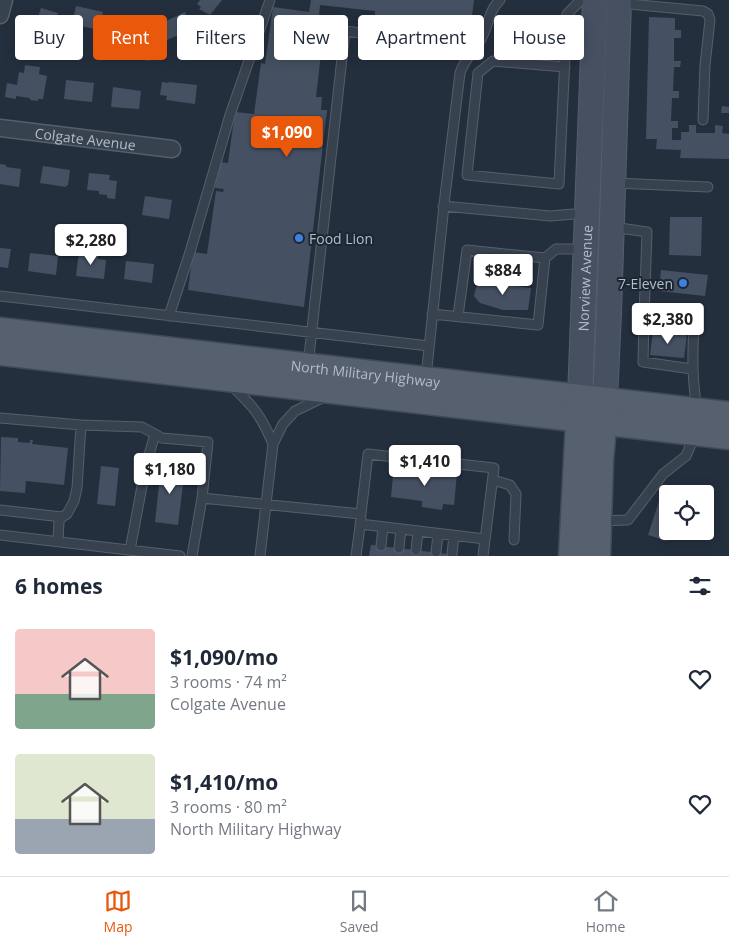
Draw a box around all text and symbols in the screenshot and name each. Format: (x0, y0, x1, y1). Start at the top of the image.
chip: Buy (15, 15, 83, 60)
chip: Rent (93, 15, 167, 60)
chip: Filters (177, 15, 264, 60)
chip: New (274, 15, 348, 60)
chip: Apartment (358, 15, 484, 60)
chip: House (494, 15, 584, 60)
pin: $1,090 (246, 116, 328, 158)
text: $1,090 (262, 121, 312, 143)
street label: Colgate Avenue (34, 123, 137, 154)
pin: $2,280 (50, 224, 132, 266)
street label: Norview Avenue (573, 224, 596, 332)
text: $2,280 (66, 229, 116, 251)
place label: Food Lion (309, 229, 373, 248)
marker: Food Lion (293, 232, 305, 244)
pin: $884 (473, 254, 533, 296)
text: $884 (485, 259, 521, 281)
place label: 7-Eleven (618, 274, 673, 293)
marker: 7-Eleven (677, 277, 689, 289)
pin: $2,380 (627, 302, 709, 345)
text: $2,380 (643, 308, 693, 330)
street label: North Military Highway (290, 355, 442, 391)
pin: $1,410 (384, 444, 466, 487)
text: $1,410 (400, 450, 450, 472)
pin: $1,180 (129, 452, 211, 495)
text: $1,180 (145, 458, 195, 480)
map controls (659, 485, 714, 540)
button: locate (659, 485, 714, 540)
text: 6 homes (15, 572, 103, 600)
icon: filters (686, 572, 714, 600)
text: $1,090/mo (170, 643, 278, 671)
icon: home (55, 649, 115, 709)
icon: heart (686, 665, 714, 693)
text: 3 rooms · 74 m² (170, 671, 287, 693)
text: Colgate Avenue (170, 693, 286, 715)
text: $1,410/mo (170, 768, 278, 796)
icon: home (55, 774, 115, 834)
icon: heart (686, 790, 714, 818)
text: 3 rooms · 80 m² (170, 796, 287, 818)
text: North Military Highway (170, 818, 341, 840)
tab: Map (104, 887, 133, 936)
tab: Saved (340, 887, 379, 936)
tab: Home (586, 887, 625, 936)

